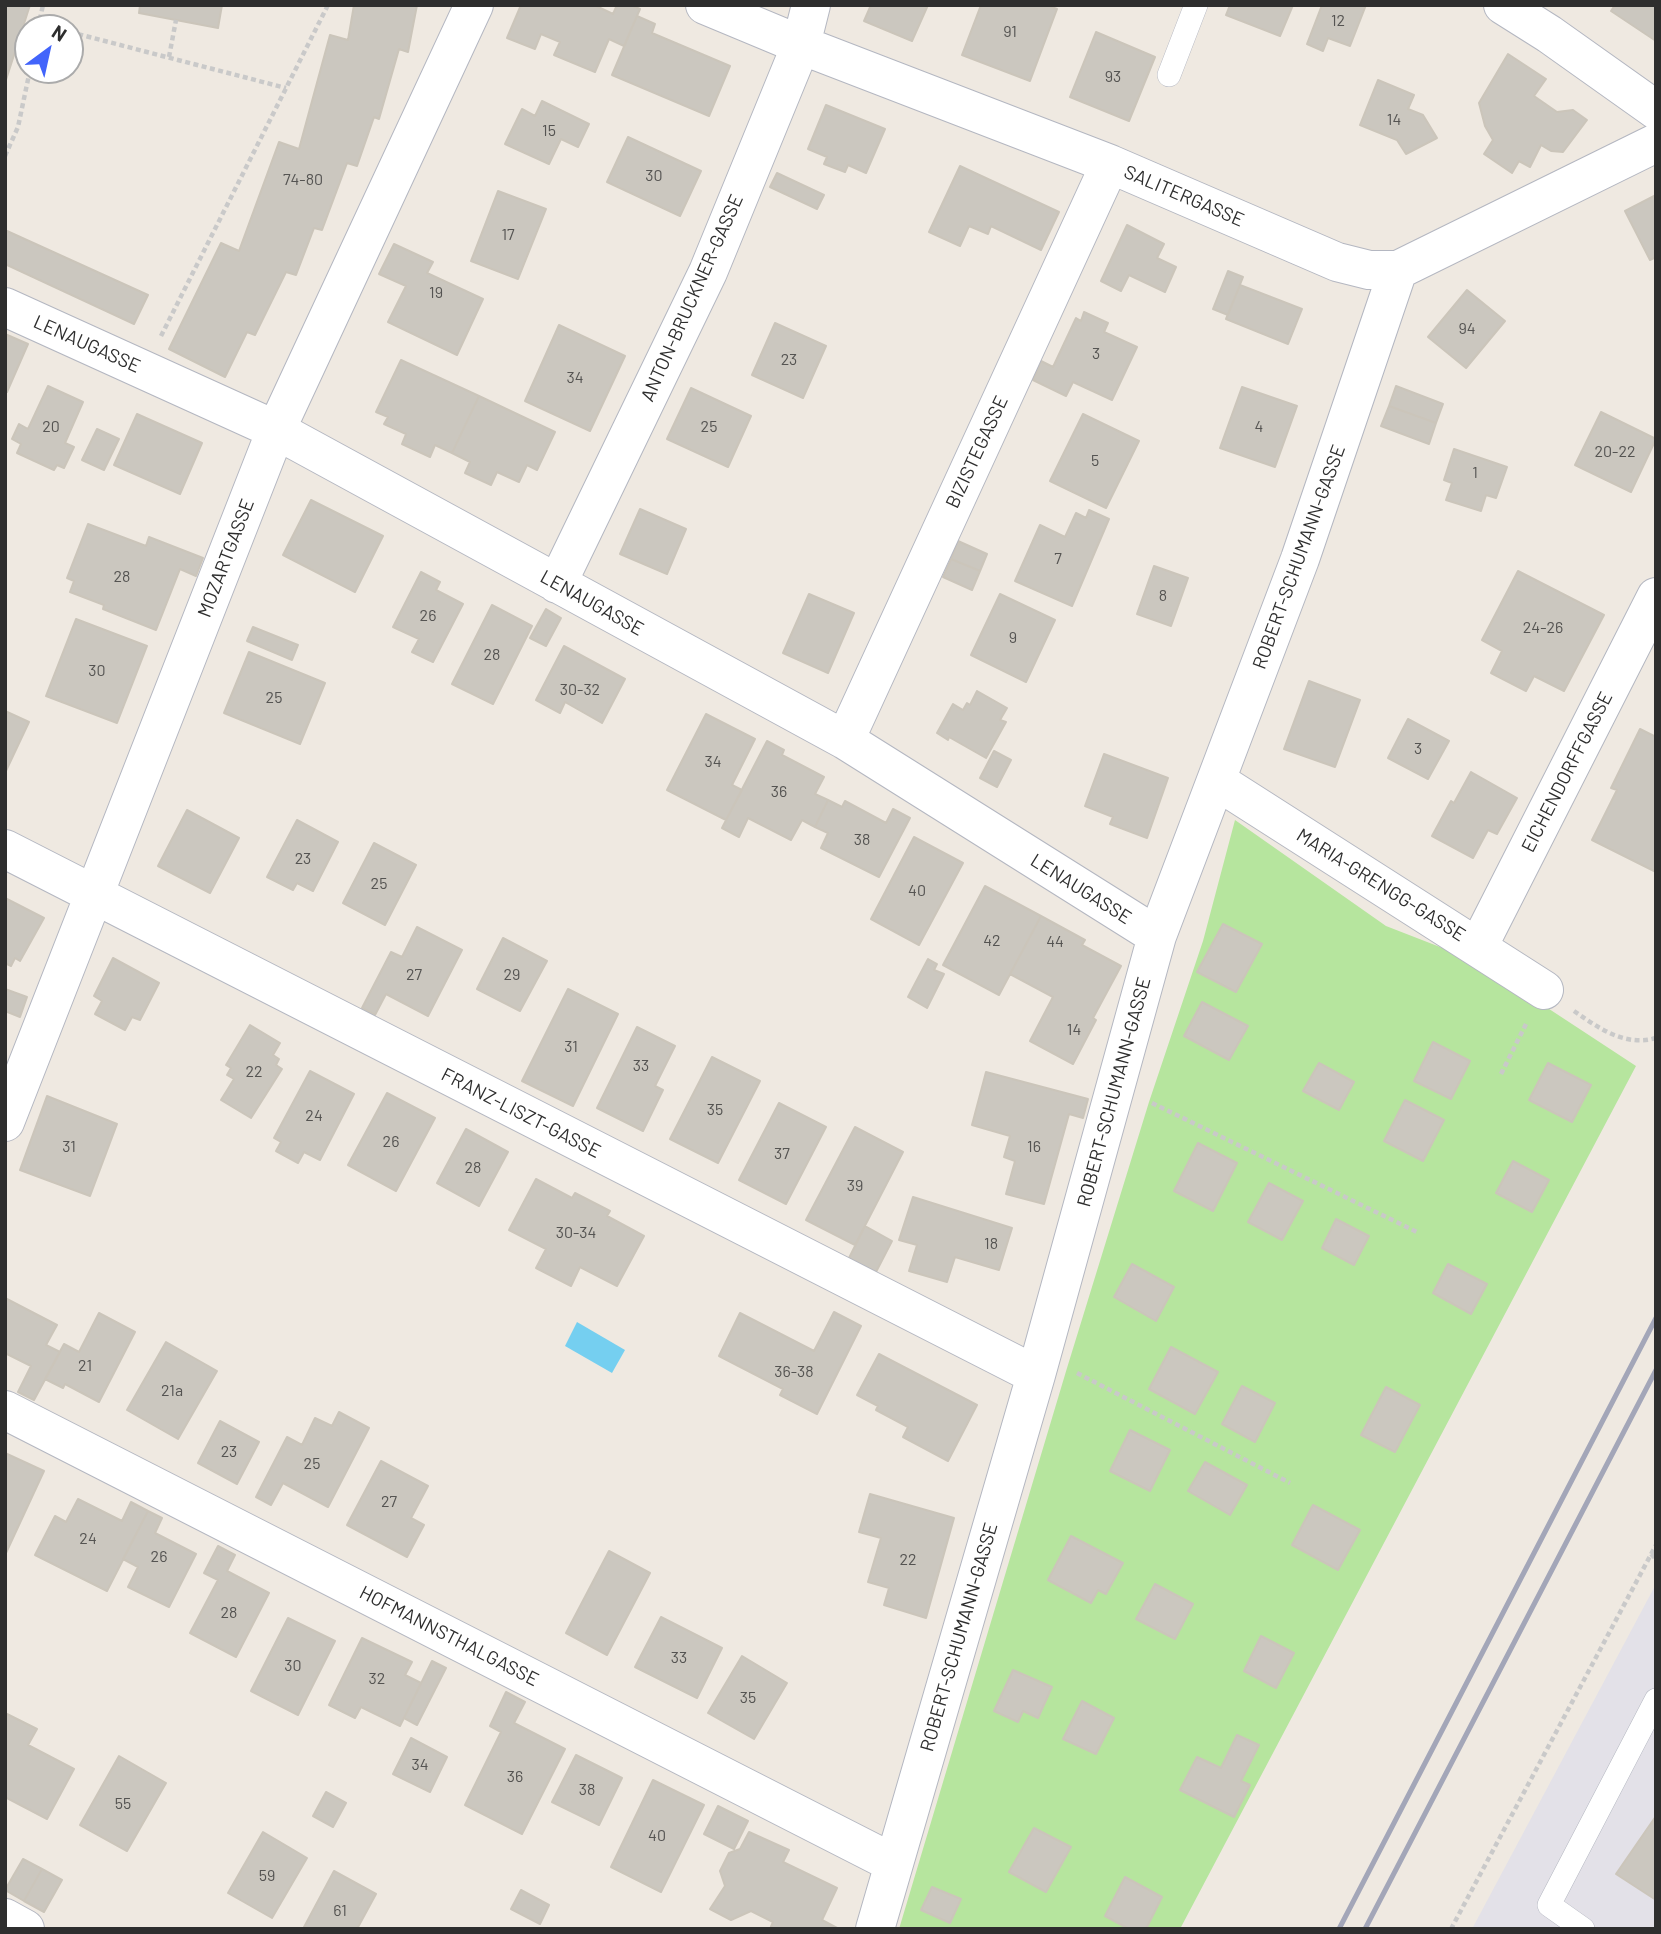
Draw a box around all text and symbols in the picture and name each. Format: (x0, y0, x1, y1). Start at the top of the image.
house number: 12 (1331, 11, 1345, 31)
north arrow (14, 14, 84, 84)
text: N (48, 20, 71, 46)
house number: 91 (1003, 22, 1017, 42)
house number: 93 (1105, 67, 1121, 87)
house number: 14 (1387, 110, 1401, 130)
house number: 15 (542, 121, 556, 141)
street label: SALITERGASSE (1120, 160, 1248, 232)
house number: 30 (645, 166, 663, 186)
house number: 74-80 (283, 170, 323, 190)
street label: ANTON-BRUCKNER-GASSE (636, 191, 748, 405)
house number: 17 (501, 225, 515, 245)
house number: 19 (429, 283, 443, 303)
street label: LENAUGASSE (30, 310, 144, 378)
house number: 94 (1458, 319, 1476, 339)
house number: 3 (1092, 344, 1100, 364)
house number: 23 (781, 350, 797, 370)
house number: 34 (566, 368, 584, 388)
street label: BIZISTEGASSE (941, 392, 1013, 512)
house number: 20 (42, 417, 60, 437)
house number: 25 (701, 417, 717, 437)
house number: 4 (1255, 417, 1263, 437)
street label: ROBERT-SCHUMANN-GASSE (1248, 442, 1350, 672)
house number: 20-22 (1594, 442, 1636, 462)
house number: 5 (1091, 451, 1099, 471)
house number: 1 (1472, 463, 1478, 483)
street label: MOZARTGASSE (193, 496, 259, 620)
house number: 7 (1054, 549, 1062, 569)
street label: LENAUGASSE (536, 565, 648, 641)
house number: 28 (114, 567, 130, 587)
house number: 8 (1159, 586, 1167, 606)
house number: 26 (420, 606, 436, 626)
house number: 24-26 (1523, 618, 1563, 638)
house number: 9 (1009, 628, 1017, 648)
house number: 28 (484, 645, 500, 665)
house number: 30 (88, 661, 106, 681)
house number: 30-32 (560, 680, 600, 700)
house number: 25 (266, 688, 282, 708)
street label: EICHENDORFFGASSE (1517, 688, 1617, 856)
house number: 3 (1414, 739, 1422, 759)
house number: 34 (704, 752, 722, 772)
house number: 36 (771, 782, 787, 802)
street label: MARIA-GRENGG-GASSE (1292, 824, 1470, 946)
house number: 38 (854, 830, 870, 850)
house number: 23 (295, 849, 311, 869)
street label: LENAUGASSE (1026, 849, 1136, 929)
house number: 25 (371, 874, 387, 894)
house number: 40 (908, 881, 926, 901)
house number: 42 (983, 931, 1001, 951)
house number: 44 (1046, 932, 1064, 952)
house number: 27 (406, 965, 422, 985)
house number: 29 (504, 965, 520, 985)
street label: ROBERT-SCHUMANN-GASSE (1072, 975, 1156, 1209)
house number: 14 (1067, 1020, 1081, 1040)
house number: 31 (564, 1037, 578, 1057)
house number: 33 (633, 1056, 649, 1076)
house number: 22 (245, 1062, 263, 1082)
street label: FRANZ-LISZT-GASSE (438, 1063, 604, 1163)
house number: 35 (707, 1100, 723, 1120)
house number: 24 (305, 1106, 323, 1126)
house number: 26 (383, 1132, 399, 1152)
house number: 31 (62, 1137, 76, 1157)
house number: 16 (1027, 1137, 1041, 1157)
house number: 37 (774, 1144, 790, 1164)
house number: 28 (465, 1158, 481, 1178)
house number: 39 (847, 1176, 863, 1196)
house number: 30-34 (556, 1223, 596, 1243)
house number: 18 (984, 1234, 998, 1254)
house number: 21 (78, 1356, 92, 1376)
house number: 36-38 (774, 1362, 814, 1382)
house number: 21a (161, 1381, 183, 1401)
house number: 23 (221, 1442, 237, 1462)
house number: 25 (304, 1454, 320, 1474)
house number: 27 (381, 1492, 397, 1512)
street label: ROBERT-SCHUMANN-GASSE (915, 1520, 1003, 1754)
house number: 24 (79, 1529, 97, 1549)
house number: 26 (151, 1547, 167, 1567)
house number: 22 (899, 1550, 917, 1570)
street label: HOFMANNSTHALGASSE (356, 1581, 542, 1691)
house number: 28 (221, 1603, 237, 1623)
house number: 33 (671, 1648, 687, 1668)
house number: 30 (284, 1656, 302, 1676)
house number: 32 (369, 1669, 385, 1689)
house number: 35 (740, 1688, 756, 1708)
house number: 34 (411, 1755, 429, 1775)
house number: 36 (507, 1767, 523, 1787)
house number: 38 (579, 1780, 595, 1800)
house number: 55 (115, 1794, 131, 1814)
house number: 40 (648, 1826, 666, 1846)
house number: 59 (259, 1866, 275, 1886)
house number: 61 (333, 1901, 347, 1921)

